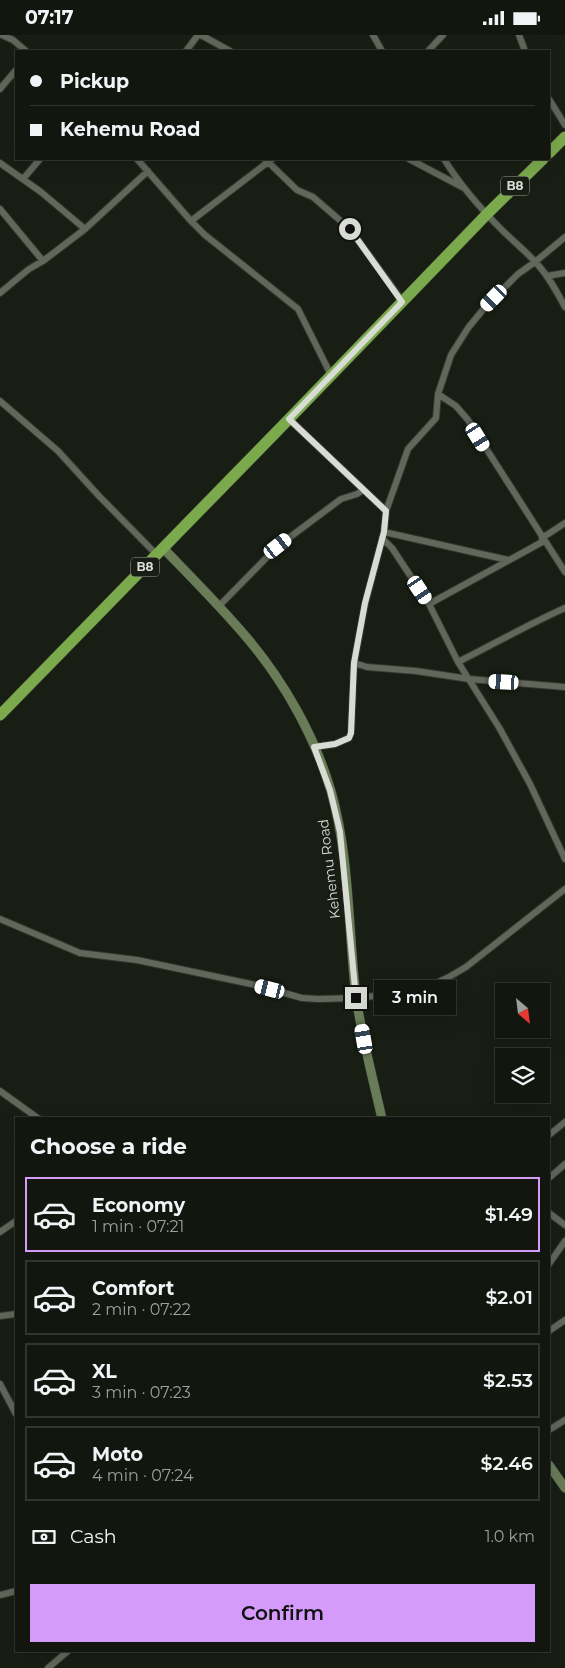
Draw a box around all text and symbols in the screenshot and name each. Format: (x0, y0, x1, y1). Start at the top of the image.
text: 07:17 (25, 6, 73, 29)
text: Pickup (60, 70, 129, 93)
text: Kehemu Road (60, 118, 200, 141)
road number: B8 (501, 177, 529, 195)
route start (339, 218, 361, 240)
car (478, 282, 509, 314)
car (463, 420, 492, 454)
car (261, 531, 294, 561)
road number: B8 (131, 557, 159, 577)
car (405, 573, 434, 607)
car (488, 674, 519, 690)
street label: Kehemu Road (314, 818, 344, 920)
car (253, 978, 286, 1000)
callout: 3 min (374, 981, 456, 1015)
north arrow (495, 983, 550, 1037)
map controls (495, 983, 550, 1103)
route end (345, 987, 367, 1009)
text: 3 min (392, 988, 438, 1007)
car (354, 1023, 373, 1055)
button: layers (495, 1048, 550, 1103)
text: Choose a ride (30, 1133, 187, 1160)
icon: car (32, 1192, 77, 1237)
text: Economy (92, 1194, 185, 1217)
text: $1.49 (485, 1203, 533, 1226)
text: 1 min · 07:21 (92, 1217, 184, 1236)
icon: car (32, 1275, 77, 1320)
text: Comfort (92, 1277, 174, 1300)
text: $2.01 (485, 1286, 533, 1309)
text: 2 min · 07:22 (92, 1300, 191, 1319)
icon: car (32, 1358, 77, 1403)
text: XL (92, 1360, 117, 1383)
text: $2.53 (483, 1369, 533, 1392)
text: 3 min · 07:23 (92, 1383, 191, 1402)
icon: car (32, 1441, 77, 1486)
text: Moto (92, 1443, 143, 1466)
text: $2.46 (480, 1452, 533, 1475)
text: 4 min · 07:24 (92, 1466, 194, 1485)
icon: cash (30, 1523, 58, 1551)
text: Cash (70, 1525, 117, 1548)
text: 1.0 km (485, 1527, 535, 1546)
button: Confirm (30, 1584, 535, 1642)

